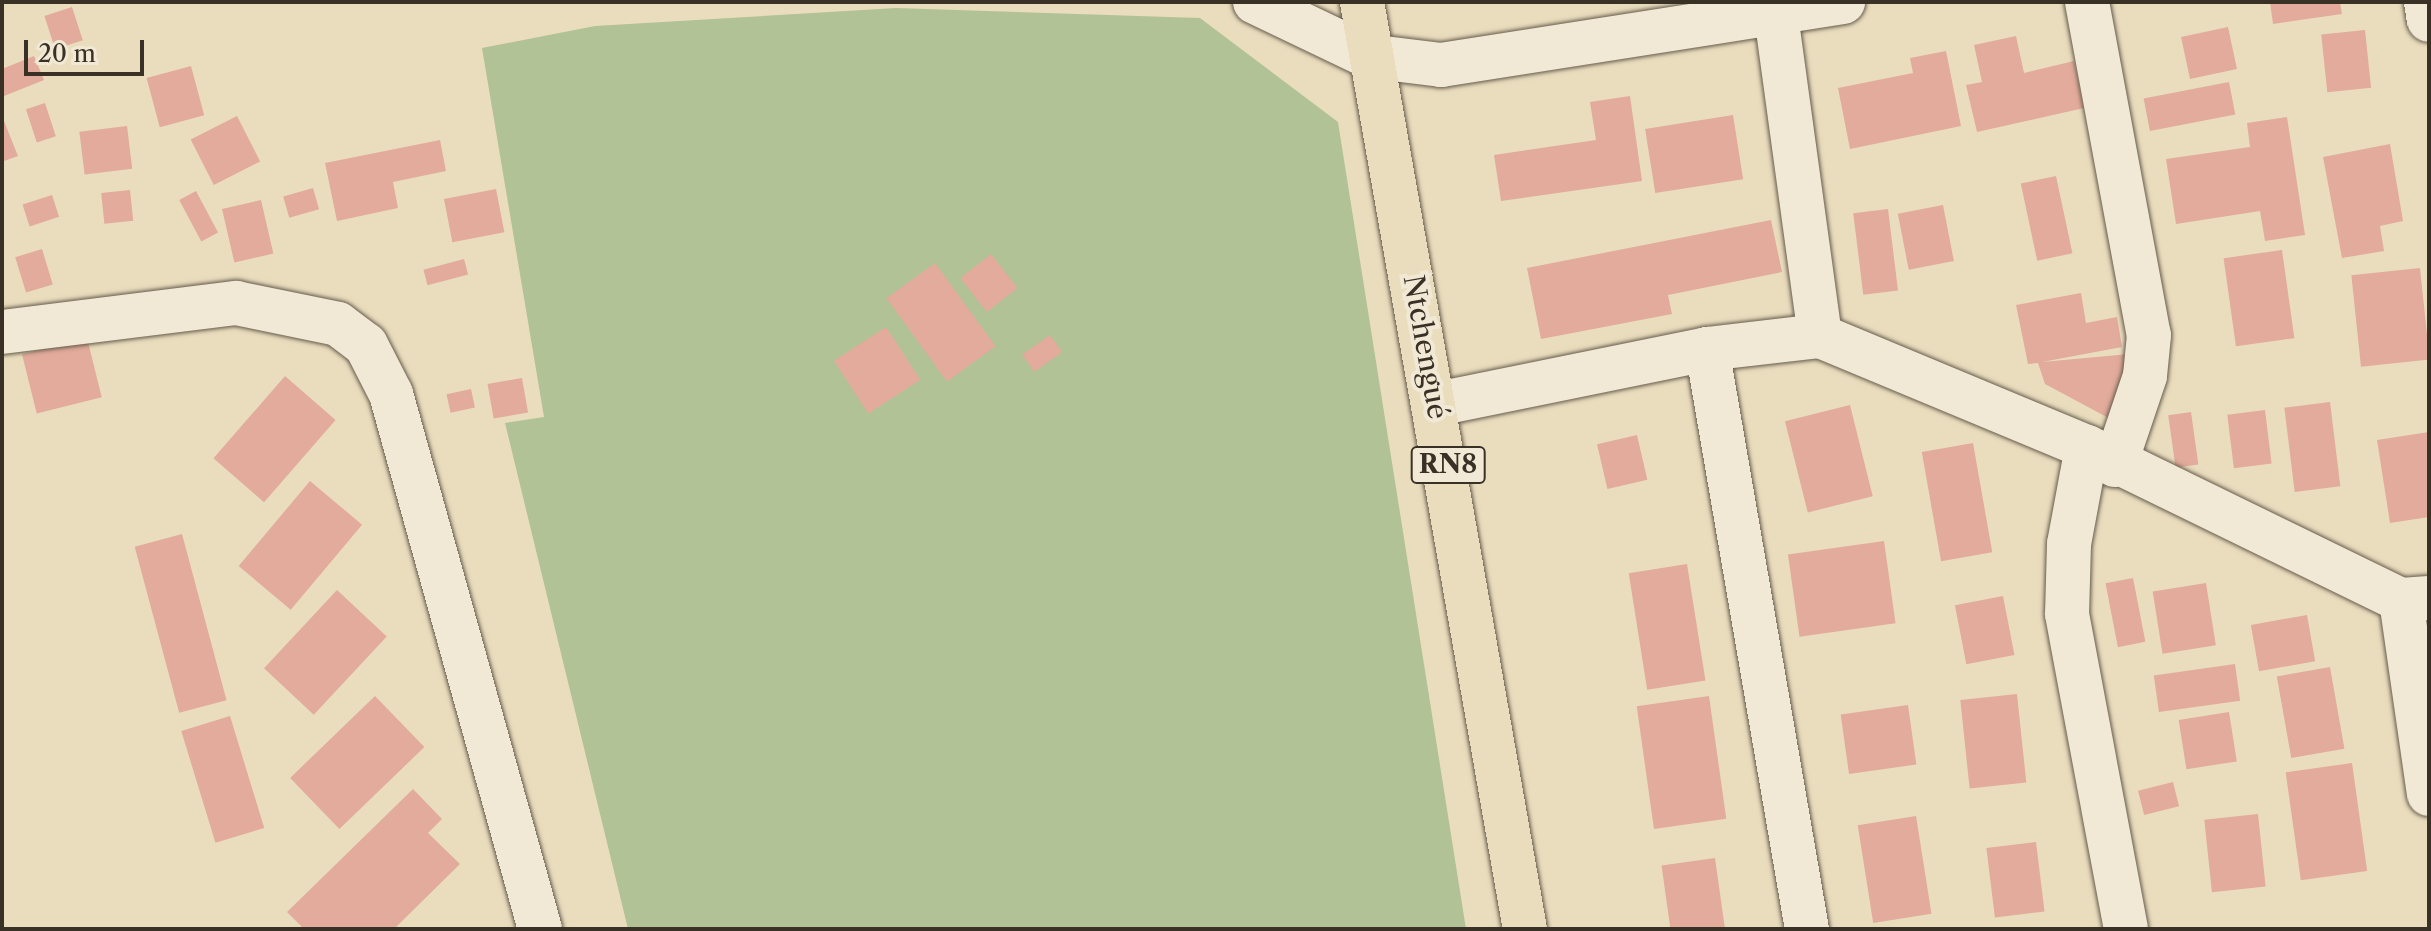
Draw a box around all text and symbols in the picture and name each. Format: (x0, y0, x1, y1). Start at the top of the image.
scale bar (28, 24, 148, 74)
text: 20 m (38, 39, 96, 68)
street label: Ntchengué (1397, 272, 1455, 422)
road number: RN8 (1410, 443, 1486, 487)

